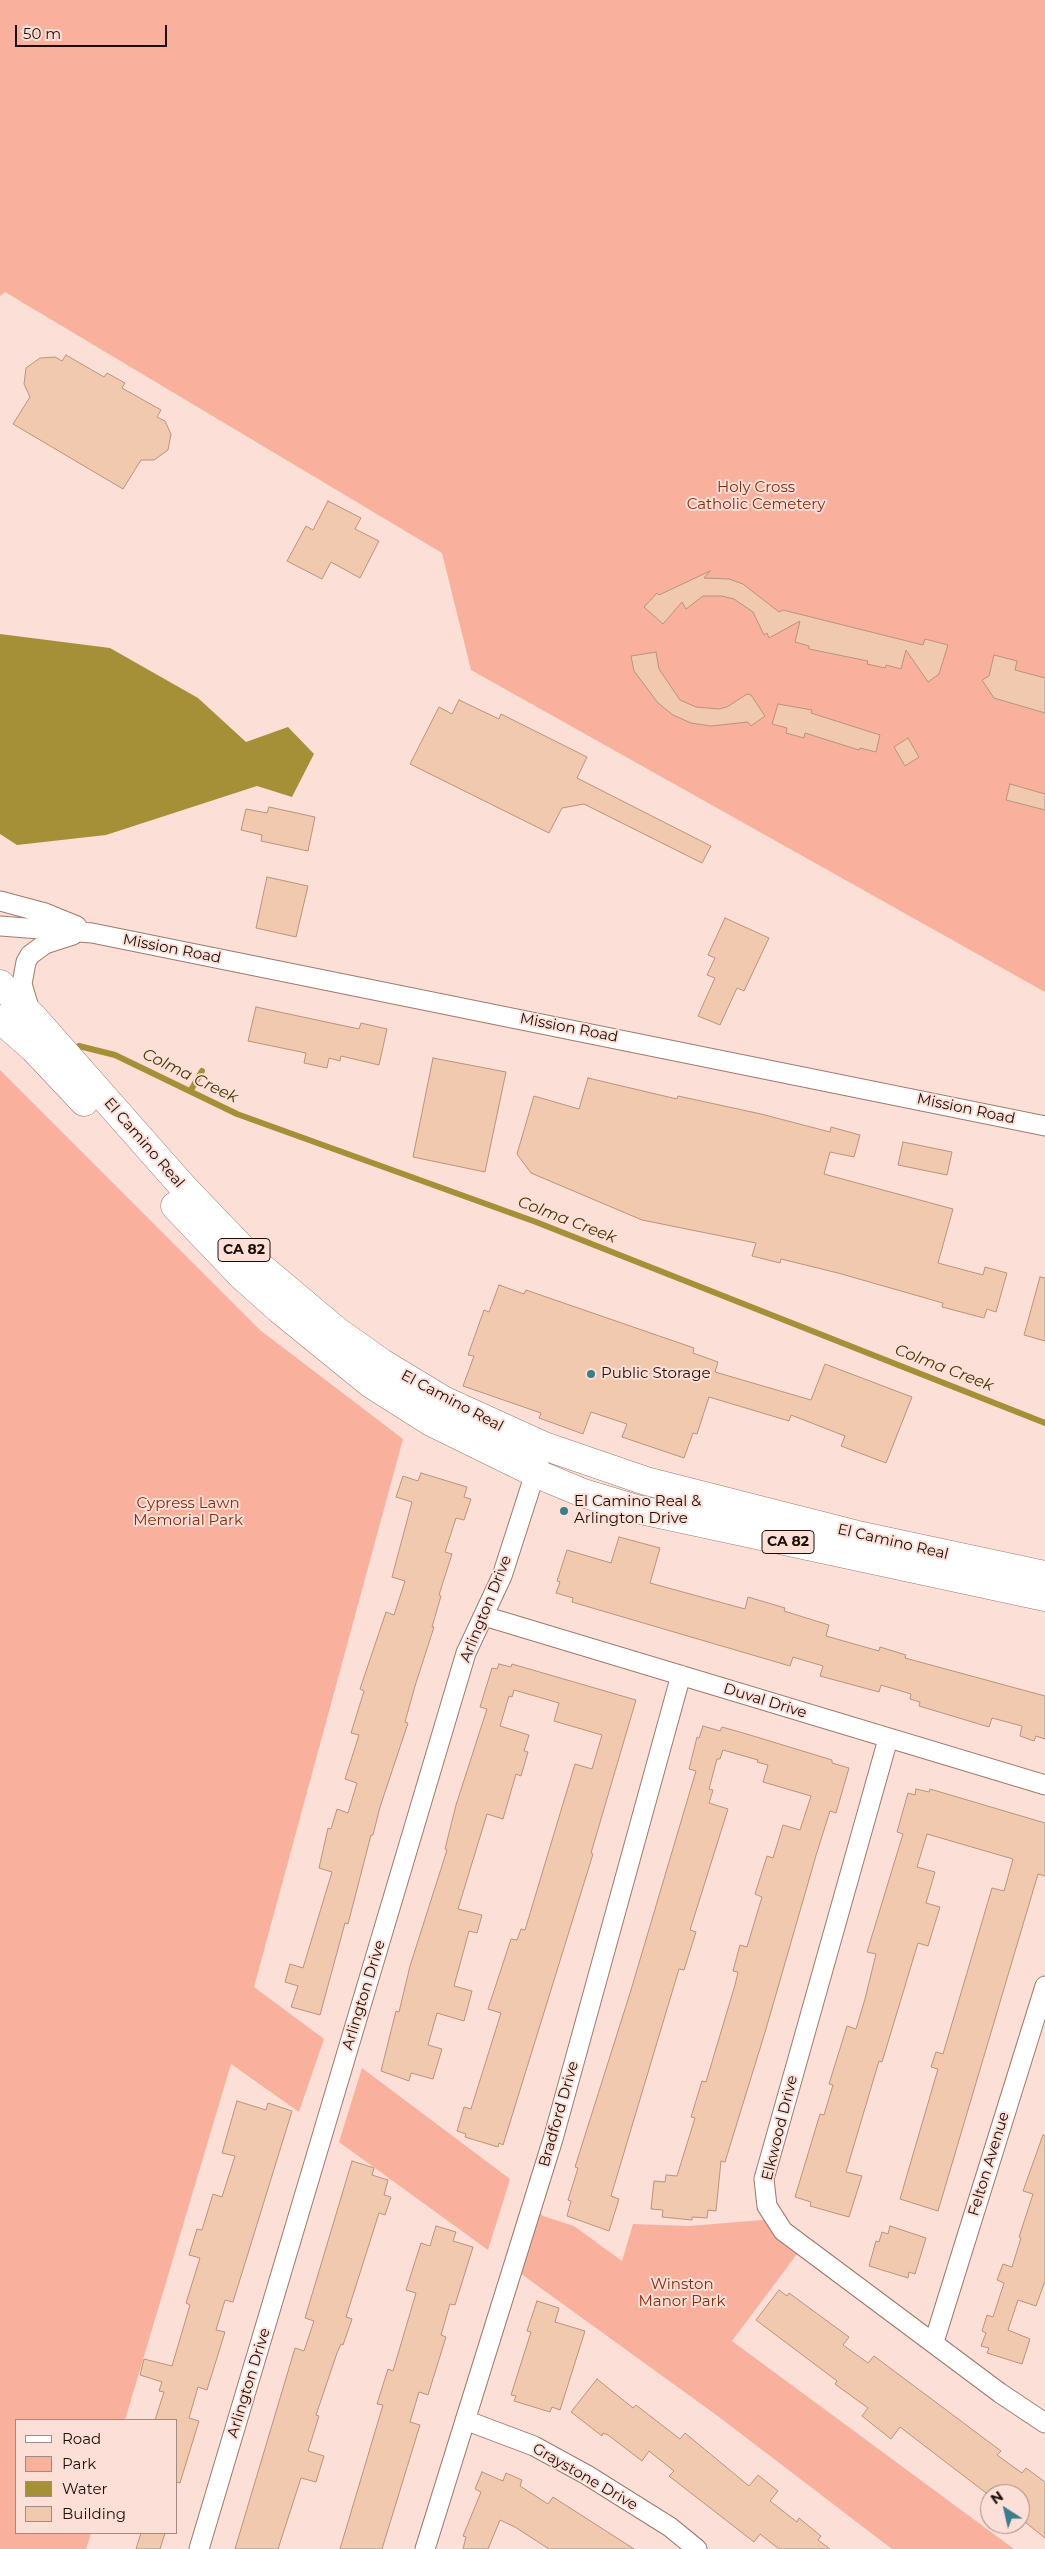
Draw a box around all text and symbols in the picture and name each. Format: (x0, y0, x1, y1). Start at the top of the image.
scale bar (18, 15, 170, 47)
text: 50 m (23, 24, 61, 43)
park label: Holy Cross Catholic Cemetery (687, 479, 825, 514)
street label: Mission Road (121, 931, 223, 967)
street label: Mission Road (518, 1010, 620, 1046)
water label: Colma Creek (139, 1045, 241, 1107)
street label: Mission Road (915, 1090, 1017, 1128)
street label: El Camino Real (100, 1094, 188, 1192)
water label: Colma Creek (515, 1192, 619, 1248)
road number: CA 82 (218, 1238, 270, 1262)
water label: Colma Creek (892, 1340, 996, 1396)
place label: Public Storage (601, 1365, 710, 1383)
street label: El Camino Real (398, 1366, 506, 1436)
marker: Public Storage (585, 1368, 597, 1380)
place label: El Camino Real & Arlington Drive (574, 1493, 701, 1528)
park label: Cypress Lawn Memorial Park (133, 1495, 243, 1530)
marker: El Camino Real & Arlington Drive (558, 1505, 570, 1517)
street label: El Camino Real (836, 1520, 950, 1564)
road number: CA 82 (762, 1530, 814, 1554)
street label: Arlington Drive (456, 1553, 516, 1665)
street label: Duval Drive (721, 1680, 809, 1722)
street label: Arlington Drive (339, 1938, 389, 2052)
street label: Bradford Drive (535, 2059, 583, 2169)
street label: Elkwood Drive (758, 2074, 802, 2182)
street label: Felton Avenue (965, 2110, 1013, 2218)
park label: Winston Manor Park (639, 2276, 725, 2311)
street label: Arlington Drive (224, 2326, 274, 2440)
legend (15, 2419, 178, 2534)
text: Road (62, 2429, 101, 2448)
street label: Graystone Drive (529, 2440, 641, 2514)
text: Park (62, 2454, 96, 2473)
text: Water (62, 2479, 108, 2498)
north arrow (980, 2484, 1030, 2534)
text: N (987, 2487, 1007, 2508)
text: Building (62, 2504, 126, 2523)

